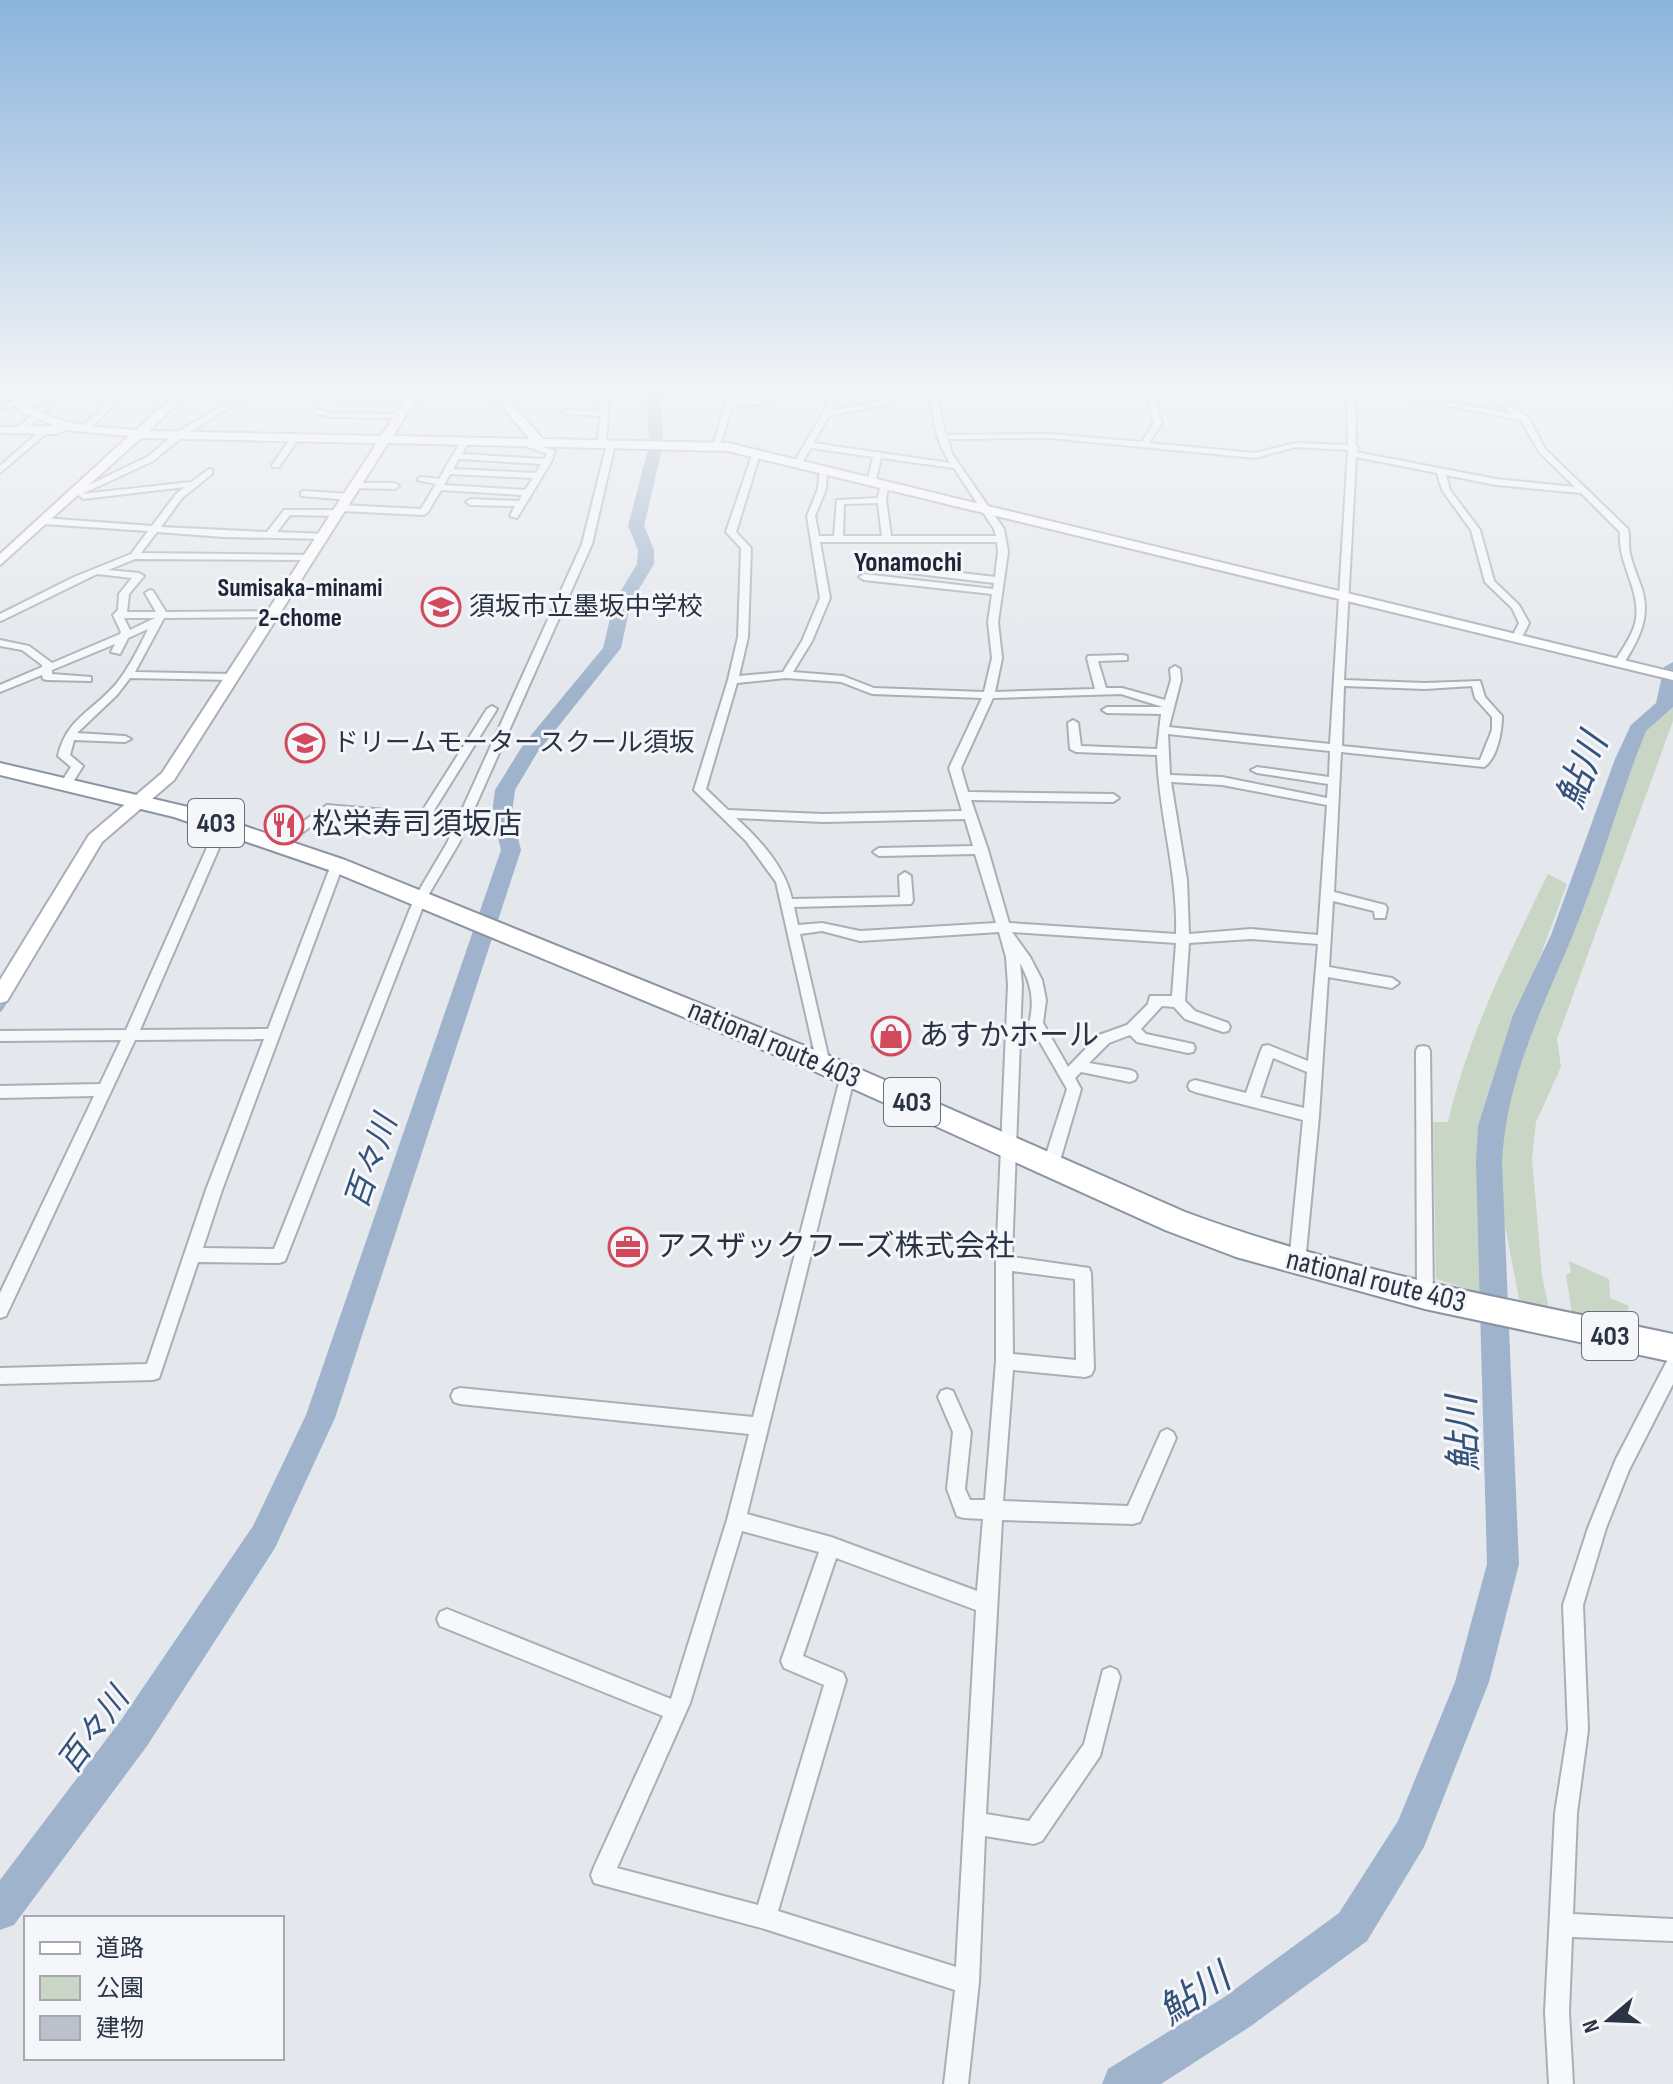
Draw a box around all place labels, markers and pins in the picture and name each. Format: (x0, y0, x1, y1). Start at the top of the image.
school or university icon: 須坂市立墨坂中学校 (420, 586, 462, 628)
place label: 須坂市立墨坂中学校 (469, 592, 703, 623)
school or university icon: ドリームモータースクール須坂 (284, 722, 326, 764)
place label: ドリームモータースクール須坂 (333, 728, 695, 759)
restaurant icon: 松栄寿司須坂店 (263, 804, 305, 846)
place label: 松栄寿司須坂店 (312, 807, 522, 843)
shop icon: あすかホール (870, 1015, 912, 1057)
place label: あすかホール (919, 1018, 1099, 1054)
office icon: アスザックフーズ株式会社 (607, 1226, 649, 1268)
place label: アスザックフーズ株式会社 (656, 1229, 1015, 1265)

